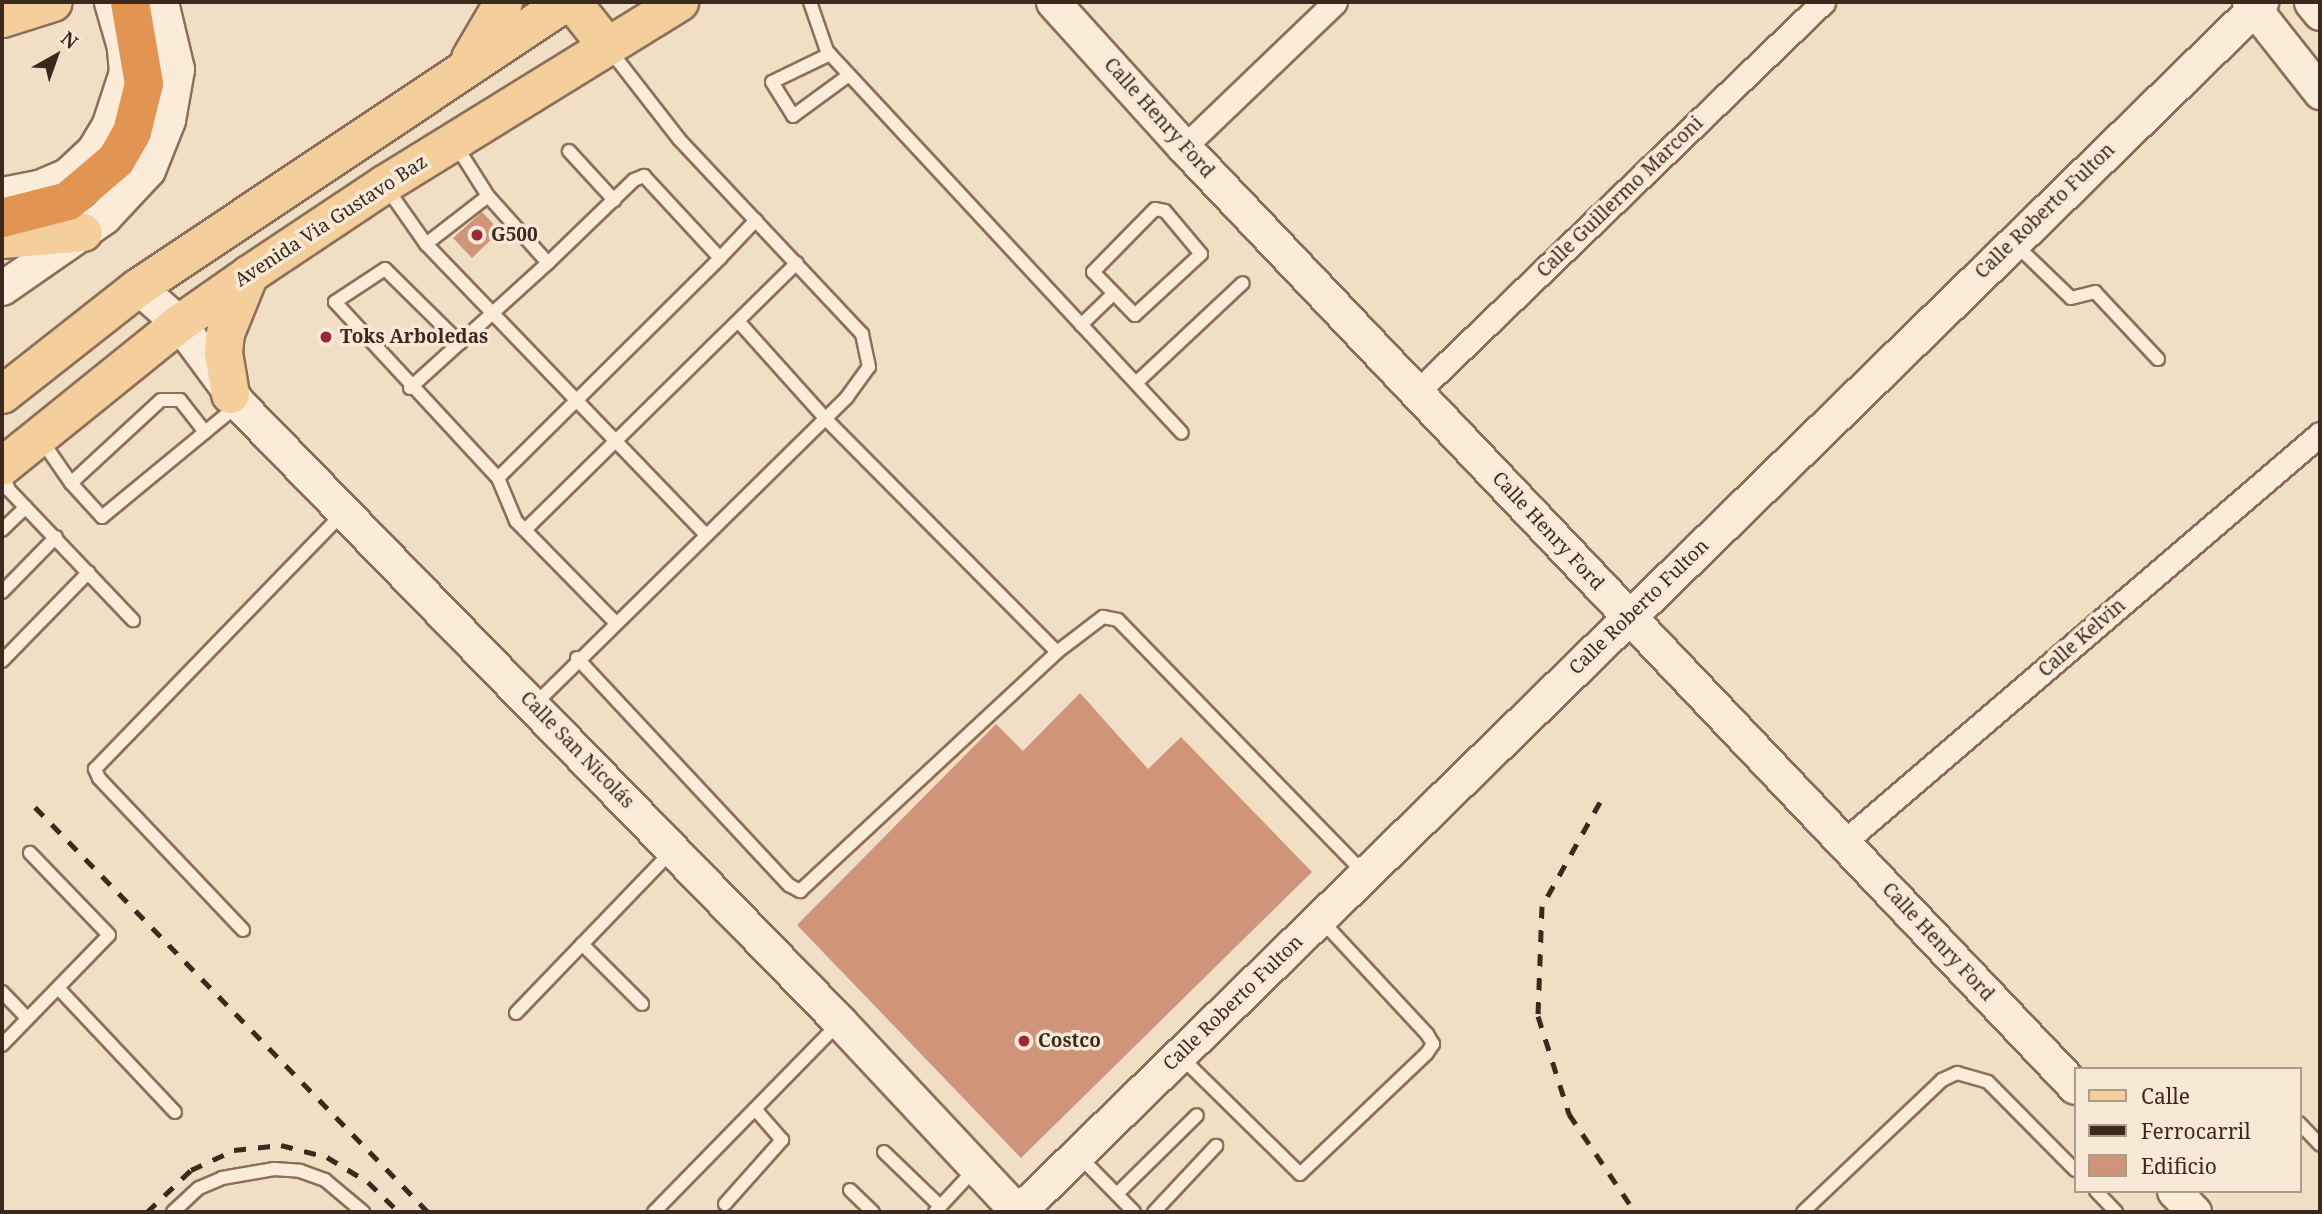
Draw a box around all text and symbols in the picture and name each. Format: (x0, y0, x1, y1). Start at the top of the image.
north arrow (21, 21, 91, 91)
text: N (55, 25, 84, 55)
street label: Calle Henry Ford (1099, 53, 1219, 183)
street label: Calle Guillermo Marconi (1532, 112, 1708, 282)
street label: Calle Roberto Fulton (1970, 139, 2120, 283)
street label: Avenida Via Gustavo Baz (230, 150, 432, 292)
place label: G500 (491, 224, 538, 246)
marker: G500 (469, 227, 485, 243)
place label: Toks Arboledas (340, 326, 488, 348)
marker: Toks Arboledas (318, 329, 334, 345)
street label: Calle Henry Ford (1487, 467, 1609, 595)
street label: Calle Roberto Fulton (1564, 535, 1714, 679)
street label: Calle Kelvin (2034, 594, 2130, 682)
street label: Calle San Nicolás (515, 687, 639, 813)
street label: Calle Henry Ford (1877, 878, 1999, 1006)
street label: Calle Roberto Fulton (1158, 931, 1308, 1075)
place label: Costco (1038, 1030, 1101, 1052)
marker: Costco (1016, 1033, 1032, 1049)
legend (2074, 1067, 2301, 1193)
text: Calle (2141, 1082, 2190, 1110)
text: Ferrocarril (2141, 1117, 2251, 1145)
text: Edificio (2141, 1152, 2217, 1180)

